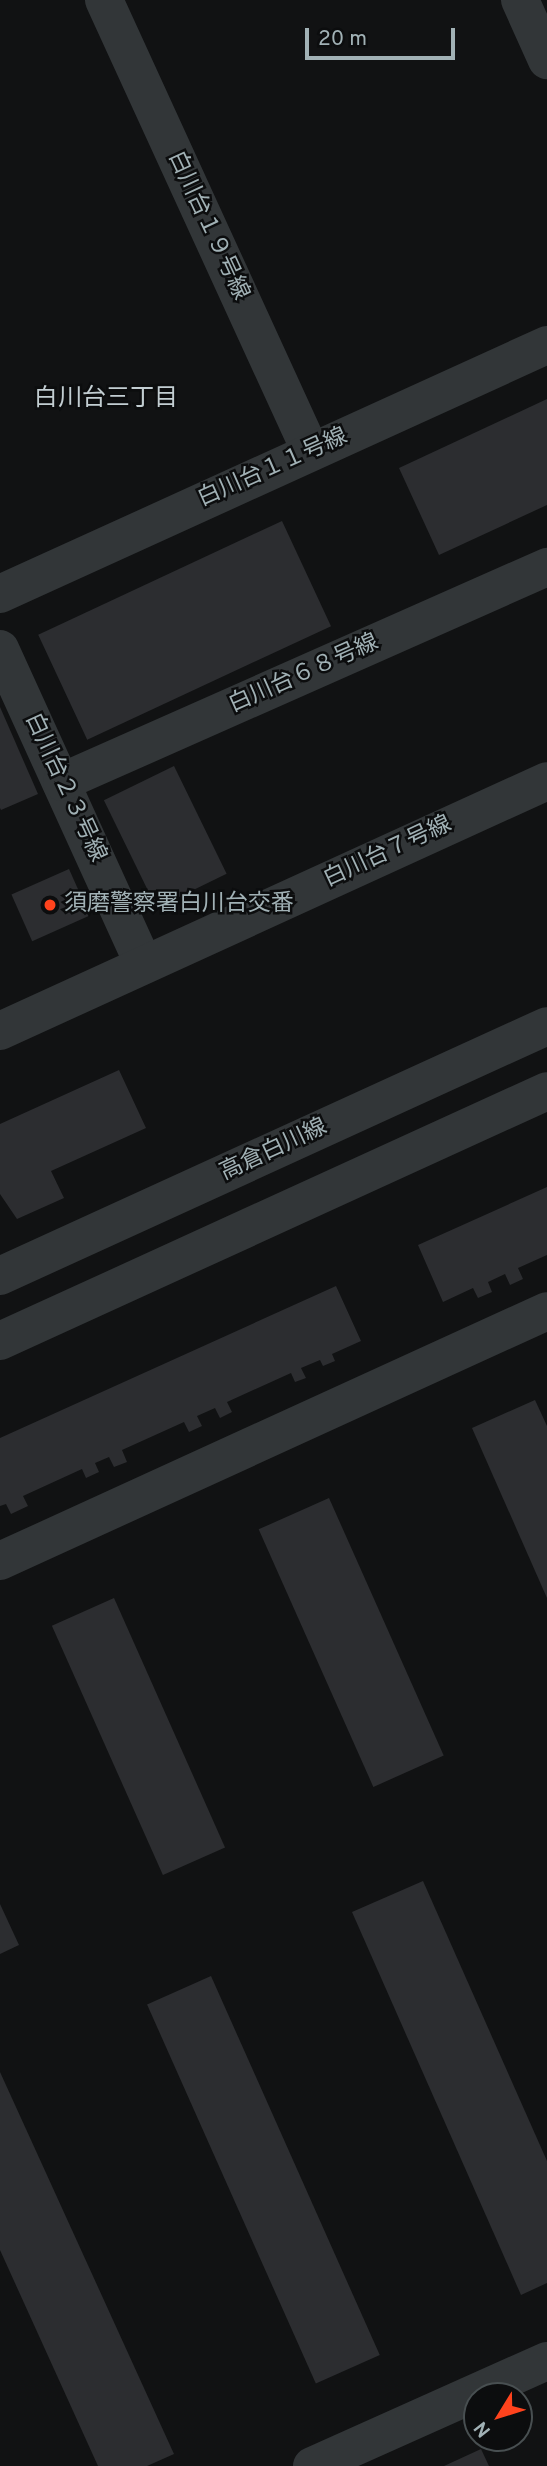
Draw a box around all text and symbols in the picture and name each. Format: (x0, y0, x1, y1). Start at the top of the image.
scale bar (309, 14, 460, 58)
text: 20 m (318, 26, 367, 53)
street label: 白川台１９号線 (160, 147, 254, 305)
district label: 白川台三丁目 (34, 386, 178, 414)
street label: 白川台１１号線 (194, 424, 352, 514)
street label: 白川台６８号線 (225, 630, 383, 720)
street label: 白川台２３号線 (17, 709, 111, 867)
street label: 白川台７号線 (320, 811, 456, 895)
place label: 須磨警察署白川台交番 (64, 891, 294, 919)
marker: 須磨警察署白川台交番 (42, 897, 58, 913)
street label: 高倉白川線 (216, 1114, 332, 1188)
north arrow (463, 2382, 533, 2452)
text: N (469, 2416, 497, 2441)

